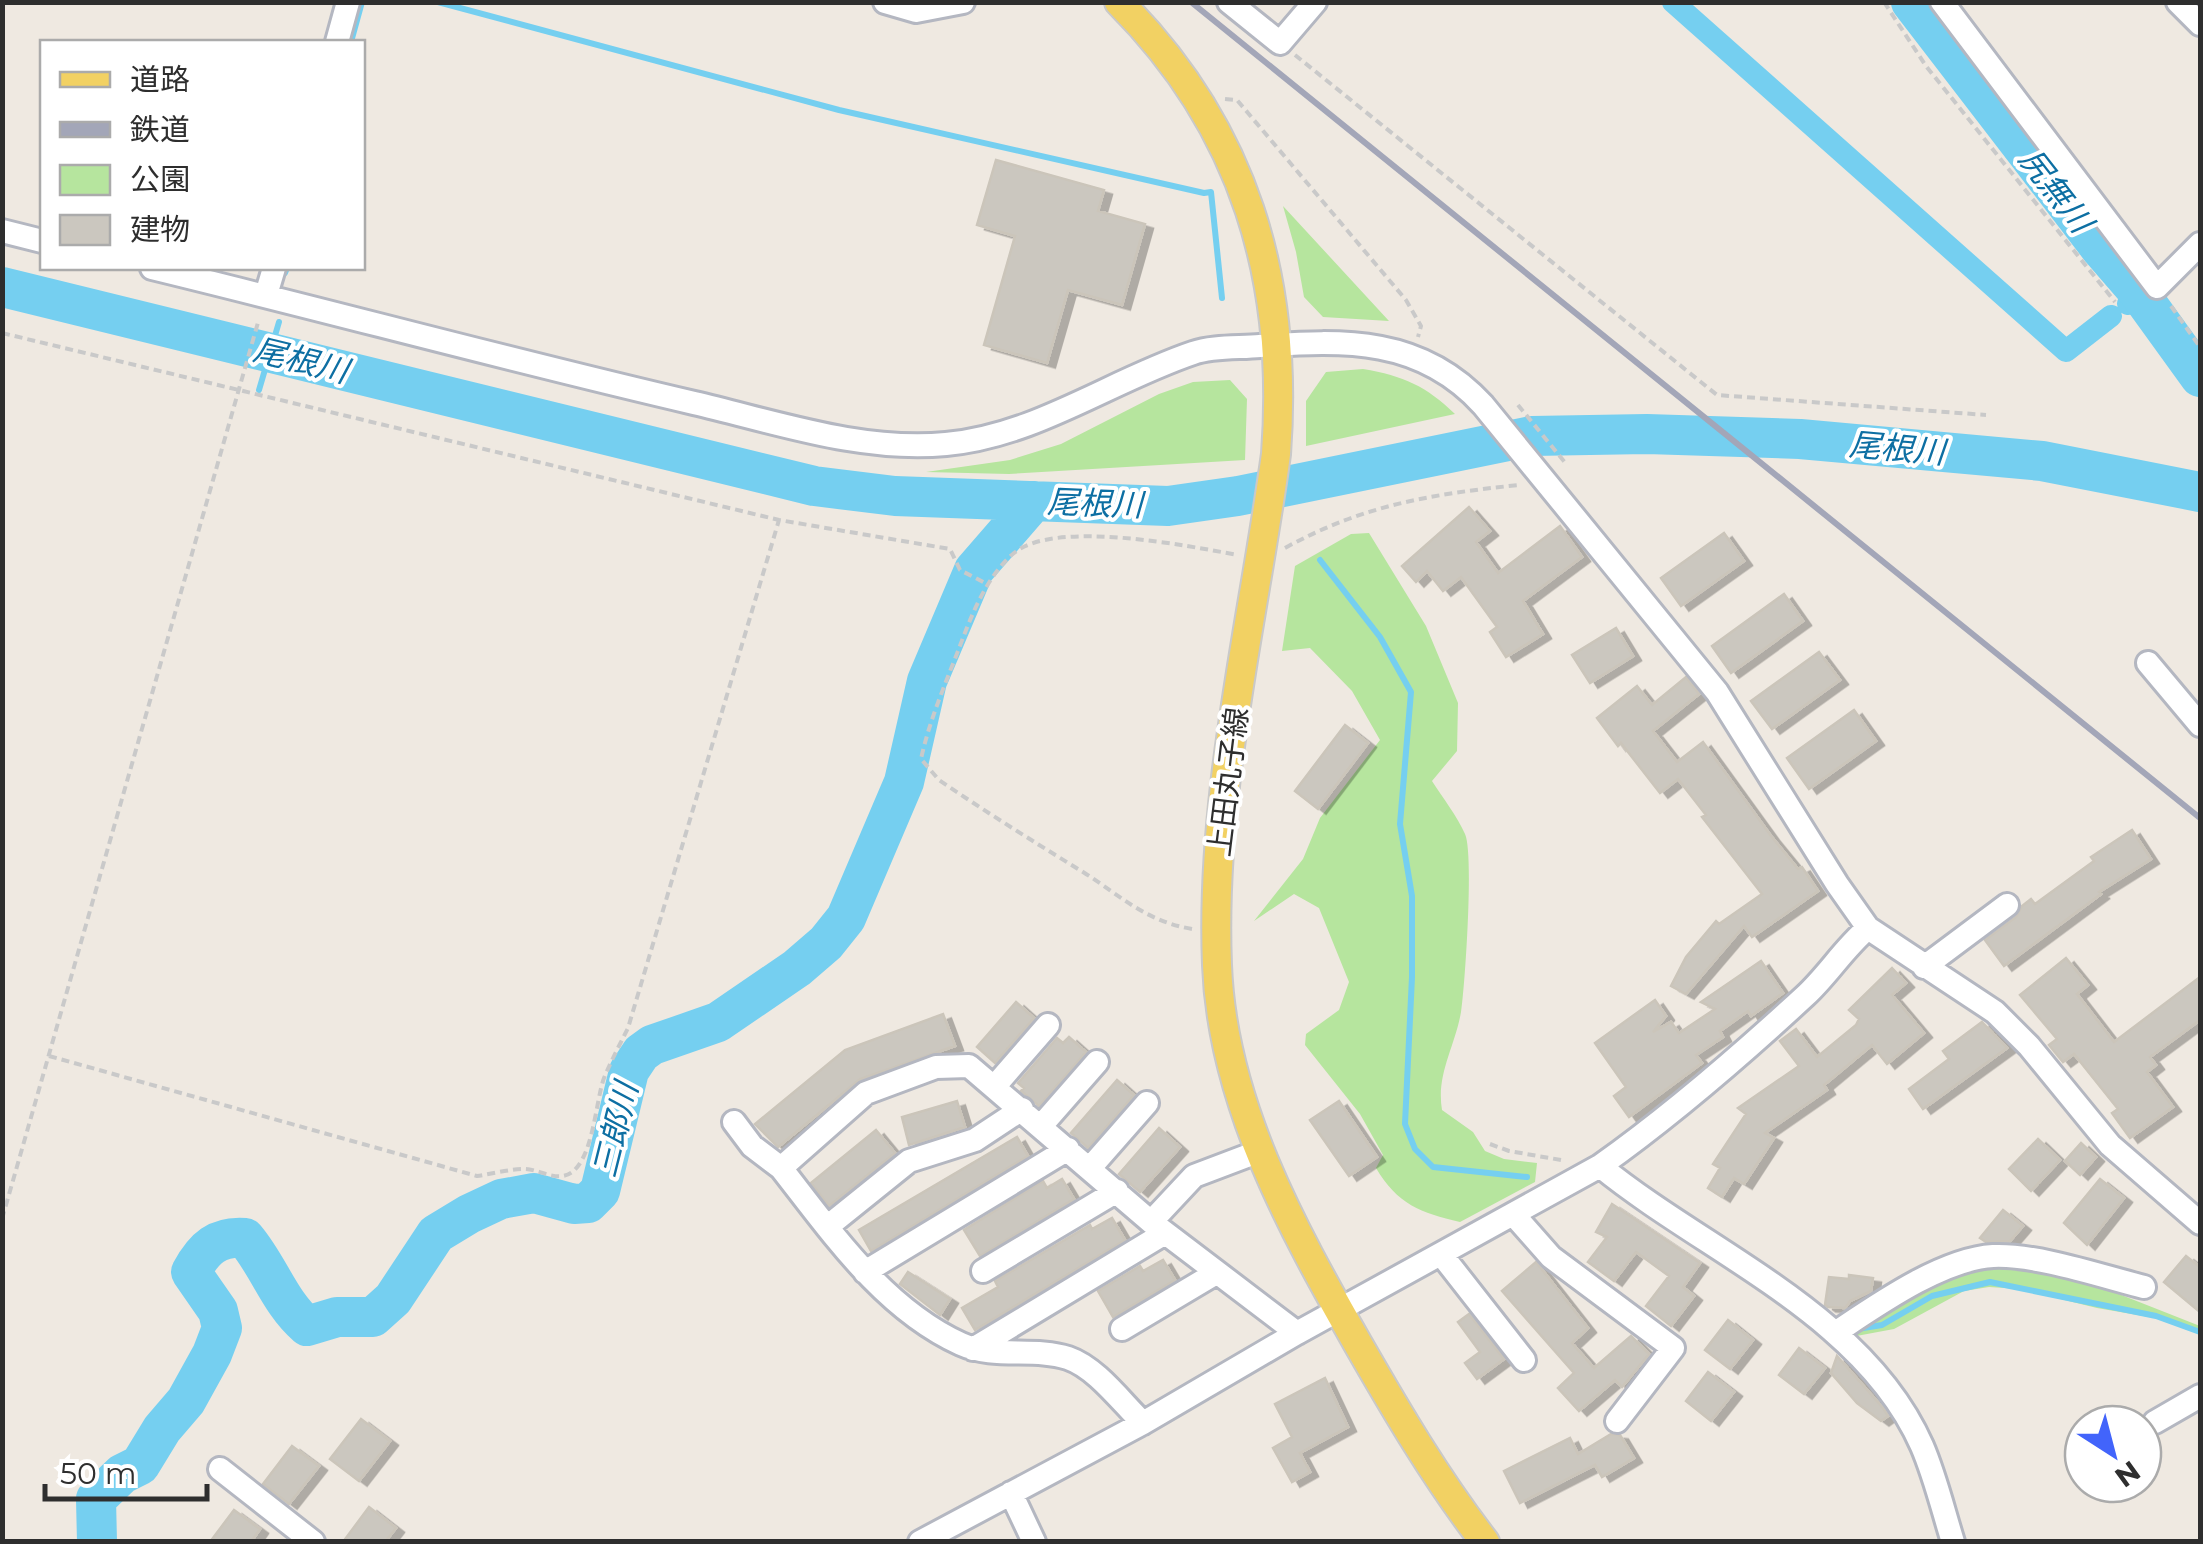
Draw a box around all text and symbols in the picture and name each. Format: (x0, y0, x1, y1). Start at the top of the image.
legend (40, 40, 365, 270)
text: 道路 (130, 61, 190, 98)
text: 鉄道 (130, 111, 190, 148)
water label: 尻無川 (2011, 140, 2103, 242)
text: 公園 (130, 161, 190, 198)
text: 建物 (130, 211, 190, 248)
water label: 尾根川 (250, 329, 355, 391)
water label: 尾根川 (1847, 424, 1949, 472)
water label: 尾根川 (1046, 482, 1147, 524)
street label: 上田丸子線 (1200, 705, 1256, 859)
water label: 三郎川 (584, 1076, 646, 1181)
north arrow (2063, 1404, 2163, 1504)
scale bar (45, 1439, 208, 1501)
text: N (2109, 1454, 2147, 1495)
text: 50 m (60, 1455, 137, 1492)

